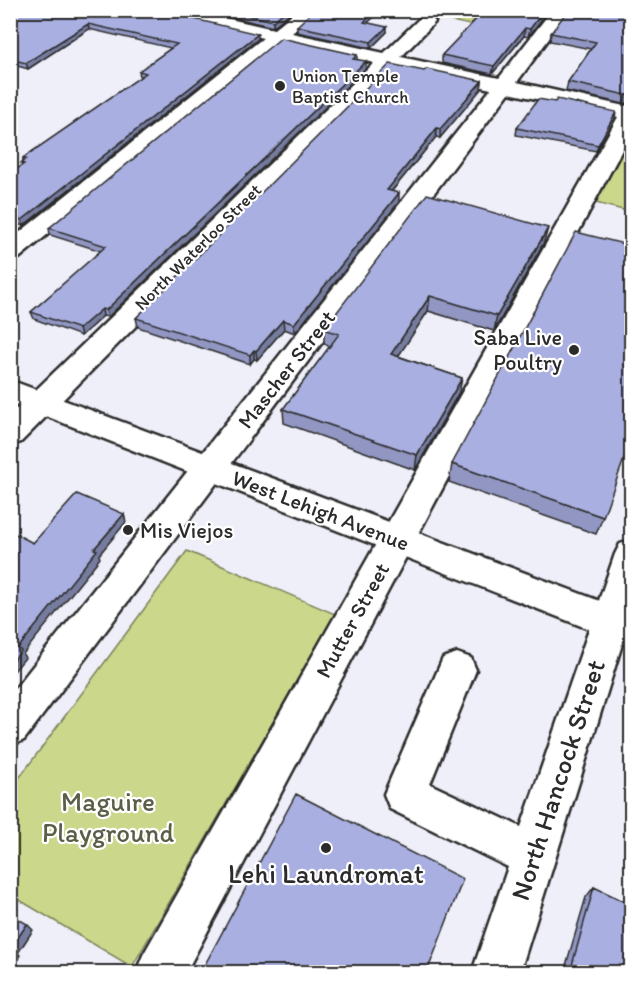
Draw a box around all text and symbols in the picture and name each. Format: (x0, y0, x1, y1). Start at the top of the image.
place label: Union Temple Baptist Church (292, 65, 408, 108)
marker: Union Temple Baptist Church (273, 79, 287, 93)
street label: North Waterloo Street (130, 179, 266, 315)
street label: Mascher Street (232, 305, 341, 434)
place label: Saba Live Poultry (474, 324, 563, 376)
marker: Saba Live Poultry (567, 343, 581, 357)
street label: West Lehigh Avenue (228, 464, 413, 557)
place label: Mis Viejos (140, 517, 233, 544)
marker: Mis Viejos (121, 523, 135, 537)
street label: Mutter Street (310, 558, 395, 683)
street label: North Hancock Street (503, 655, 612, 904)
park label: Maguire Playground (42, 785, 174, 849)
marker: Lehi Laundromat (319, 841, 333, 855)
place label: Lehi Laundromat (228, 857, 424, 890)

